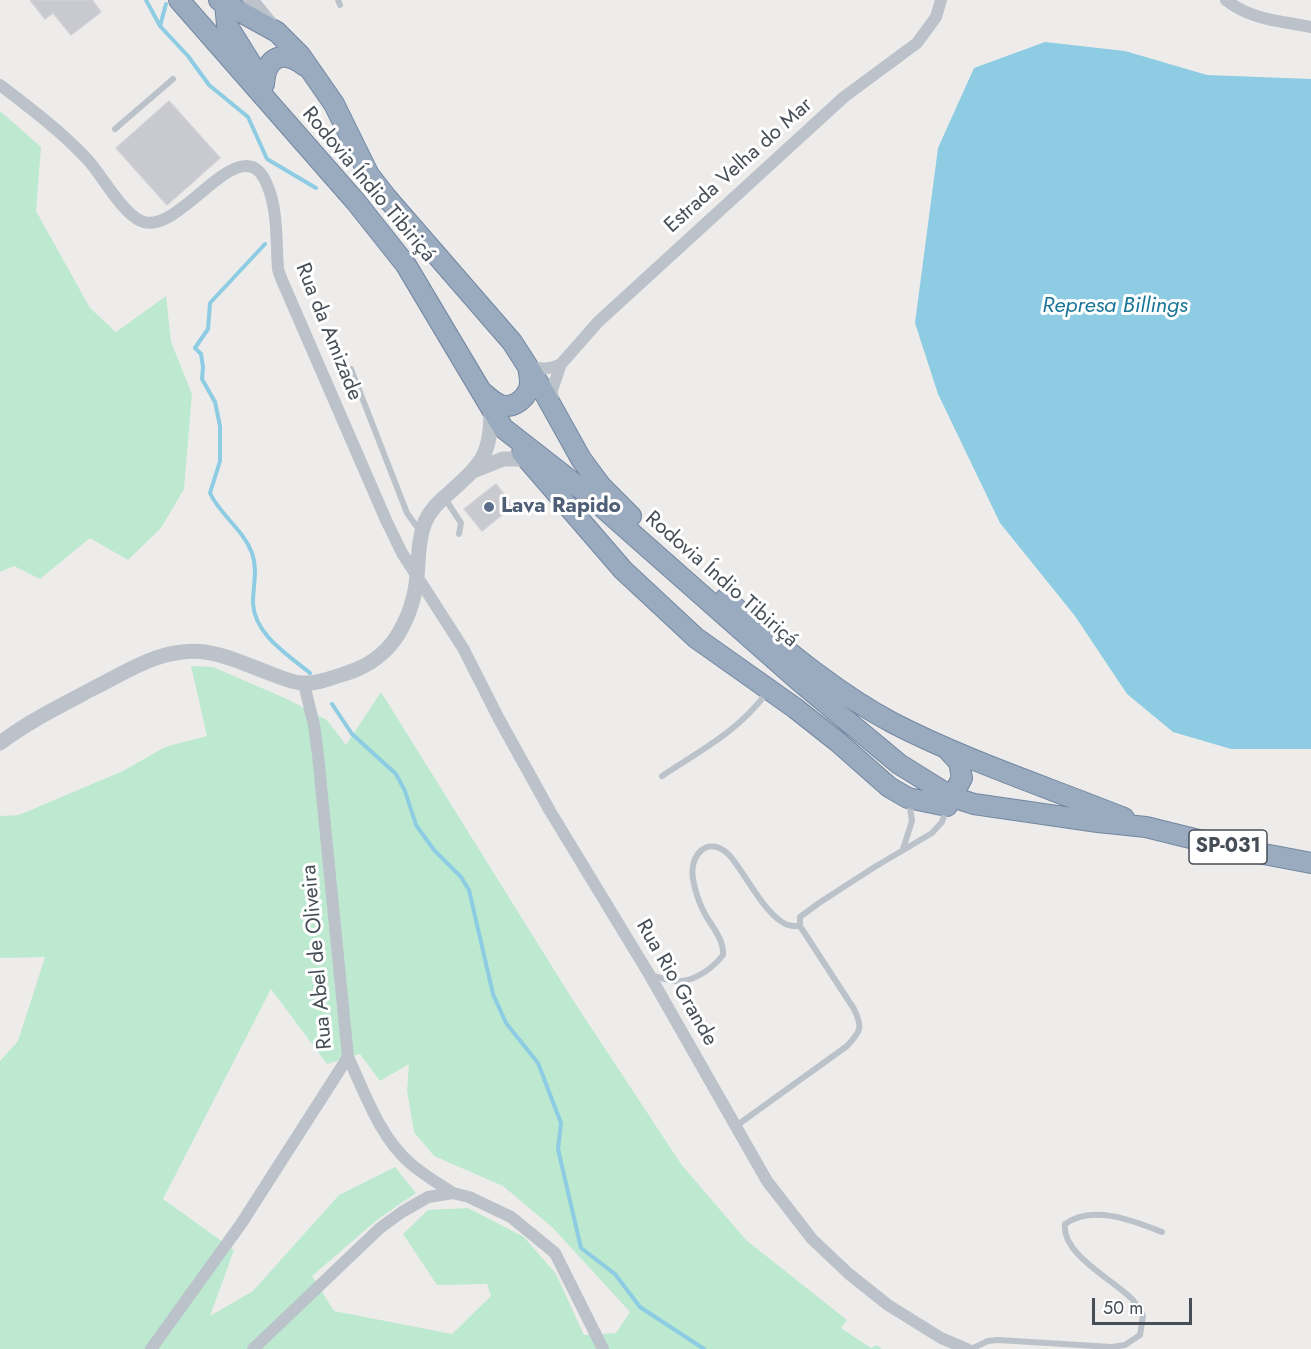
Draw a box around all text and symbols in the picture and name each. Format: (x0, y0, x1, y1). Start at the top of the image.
street label: Estrada Velha do Mar (660, 93, 818, 239)
street label: Rodovia Índio Tibiriçá (296, 102, 440, 268)
street label: Rua da Amizade (289, 260, 367, 404)
water label: Represa Billings (1042, 294, 1188, 320)
place label: Lava Rapido (501, 494, 621, 520)
marker: Lava Rapido (482, 500, 496, 514)
street label: Rodovia Índio Tibiriçá (639, 507, 803, 653)
road number: SP-031 (1189, 830, 1267, 864)
street label: Rua Abel de Oliveira (297, 864, 339, 1050)
street label: Rua Rio Grande (630, 915, 722, 1051)
scale bar (1095, 1286, 1196, 1324)
text: 50 m (1103, 1295, 1143, 1321)

